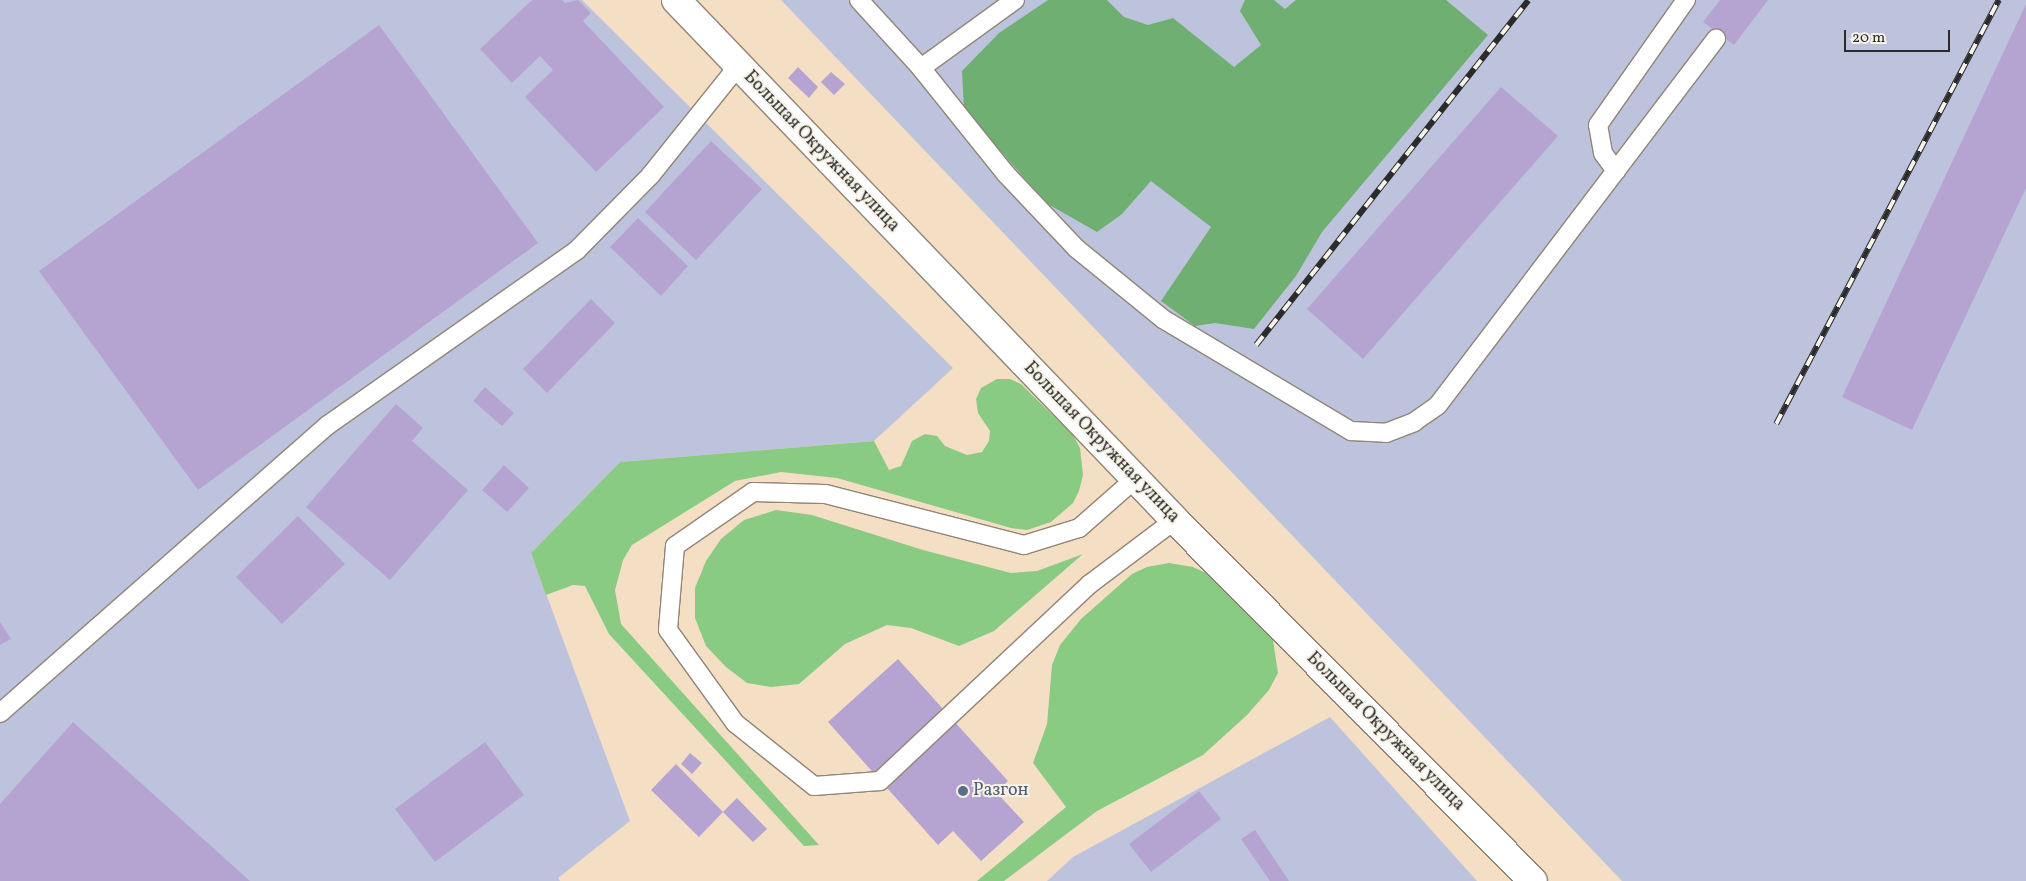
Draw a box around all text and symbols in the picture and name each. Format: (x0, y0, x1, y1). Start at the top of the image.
scale bar (1846, 20, 1952, 52)
text: 20 m (1852, 28, 1885, 49)
street label: Большая Окружная улица (738, 67, 904, 237)
street label: Большая Окружная улица (1018, 358, 1184, 528)
street label: Большая Окружная улица (1301, 648, 1469, 816)
place label: Разгон (973, 780, 1028, 802)
marker: Разгон (957, 785, 969, 797)

